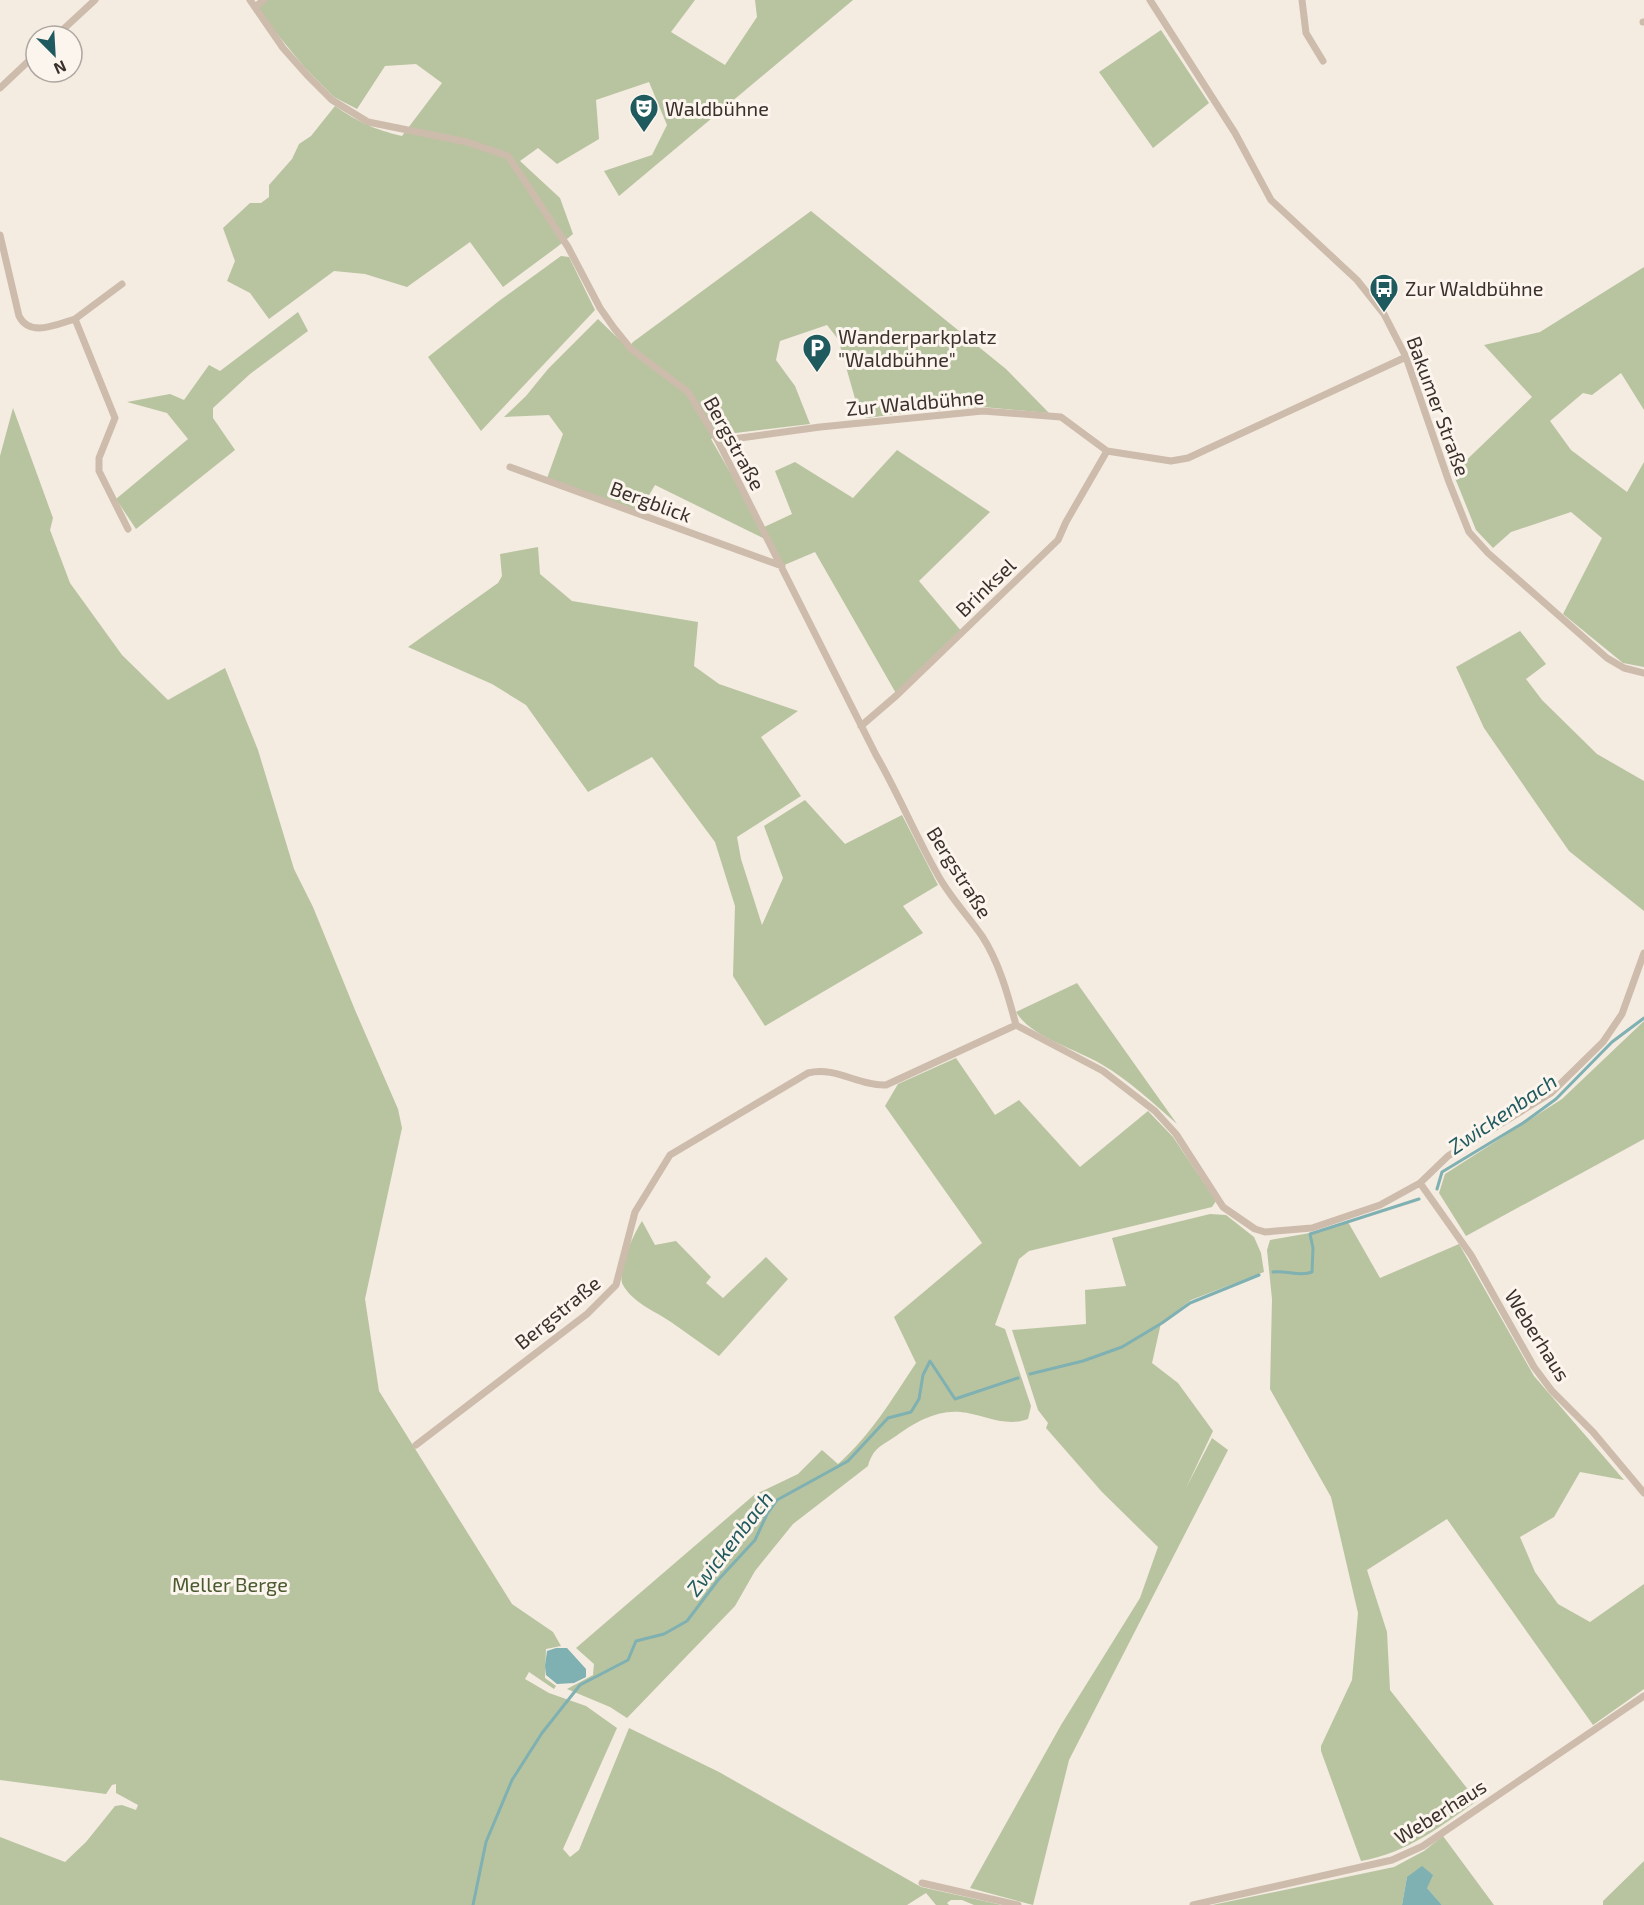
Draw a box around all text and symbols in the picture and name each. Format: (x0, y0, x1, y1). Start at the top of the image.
north arrow (24, 24, 84, 84)
text: N (51, 57, 69, 79)
theatre icon: Waldbühne (628, 92, 660, 134)
place label: Waldbühne (665, 96, 769, 120)
bus stop icon: Zur Waldbühne (1368, 272, 1400, 314)
place label: Zur Waldbühne (1405, 276, 1543, 300)
place label: Wanderparkplatz "Waldbühne" (838, 324, 997, 371)
parking icon: Wanderparkplatz "Waldbühne" (801, 332, 833, 374)
street label: Bakumer Straße (1403, 333, 1475, 479)
street label: Zur Waldbühne (845, 384, 985, 420)
street label: Bergstraße (699, 392, 771, 494)
street label: Bergblick (607, 475, 695, 527)
street label: Brinksel (950, 553, 1020, 621)
street label: Bergstraße (922, 822, 998, 922)
water label: Zwickenbach (1443, 1068, 1561, 1158)
street label: Bergstraße (509, 1270, 605, 1354)
street label: Weberhaus (1500, 1285, 1576, 1385)
water label: Zwickenbach (680, 1486, 778, 1600)
park label: Meller Berge (172, 1572, 288, 1596)
street label: Weberhaus (1390, 1773, 1490, 1849)

